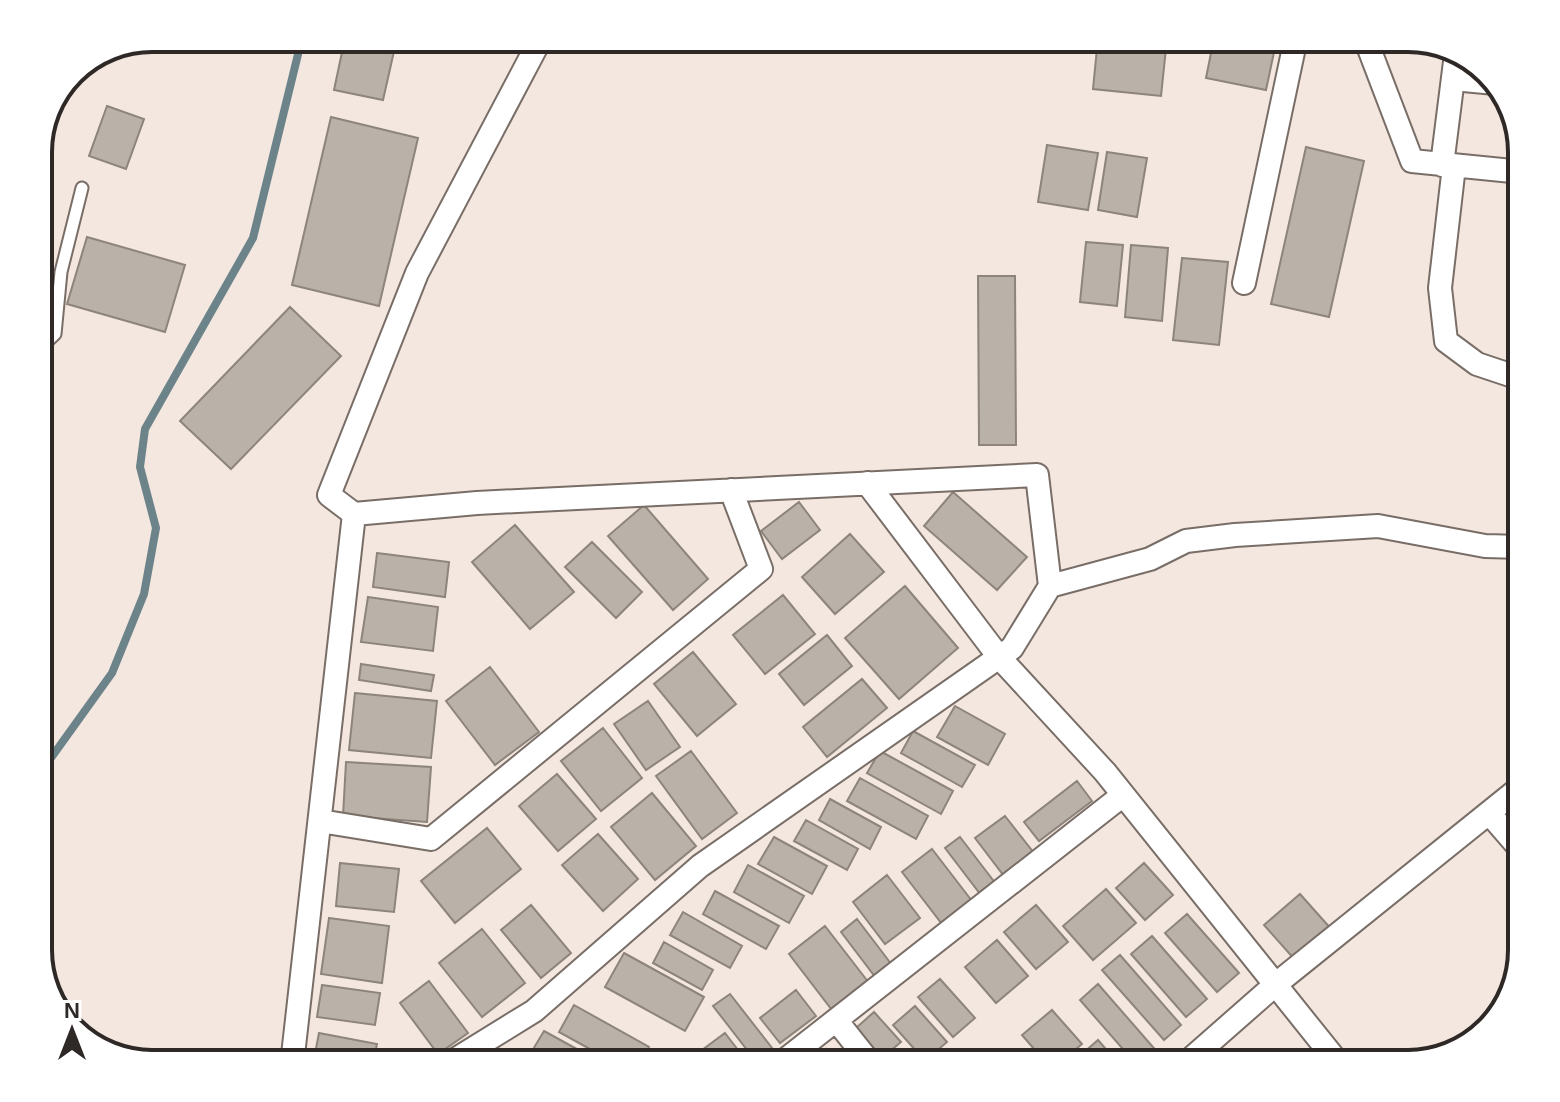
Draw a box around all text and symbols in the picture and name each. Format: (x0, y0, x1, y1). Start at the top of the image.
north arrow (32, 990, 112, 1070)
text: N (64, 998, 80, 1023)

